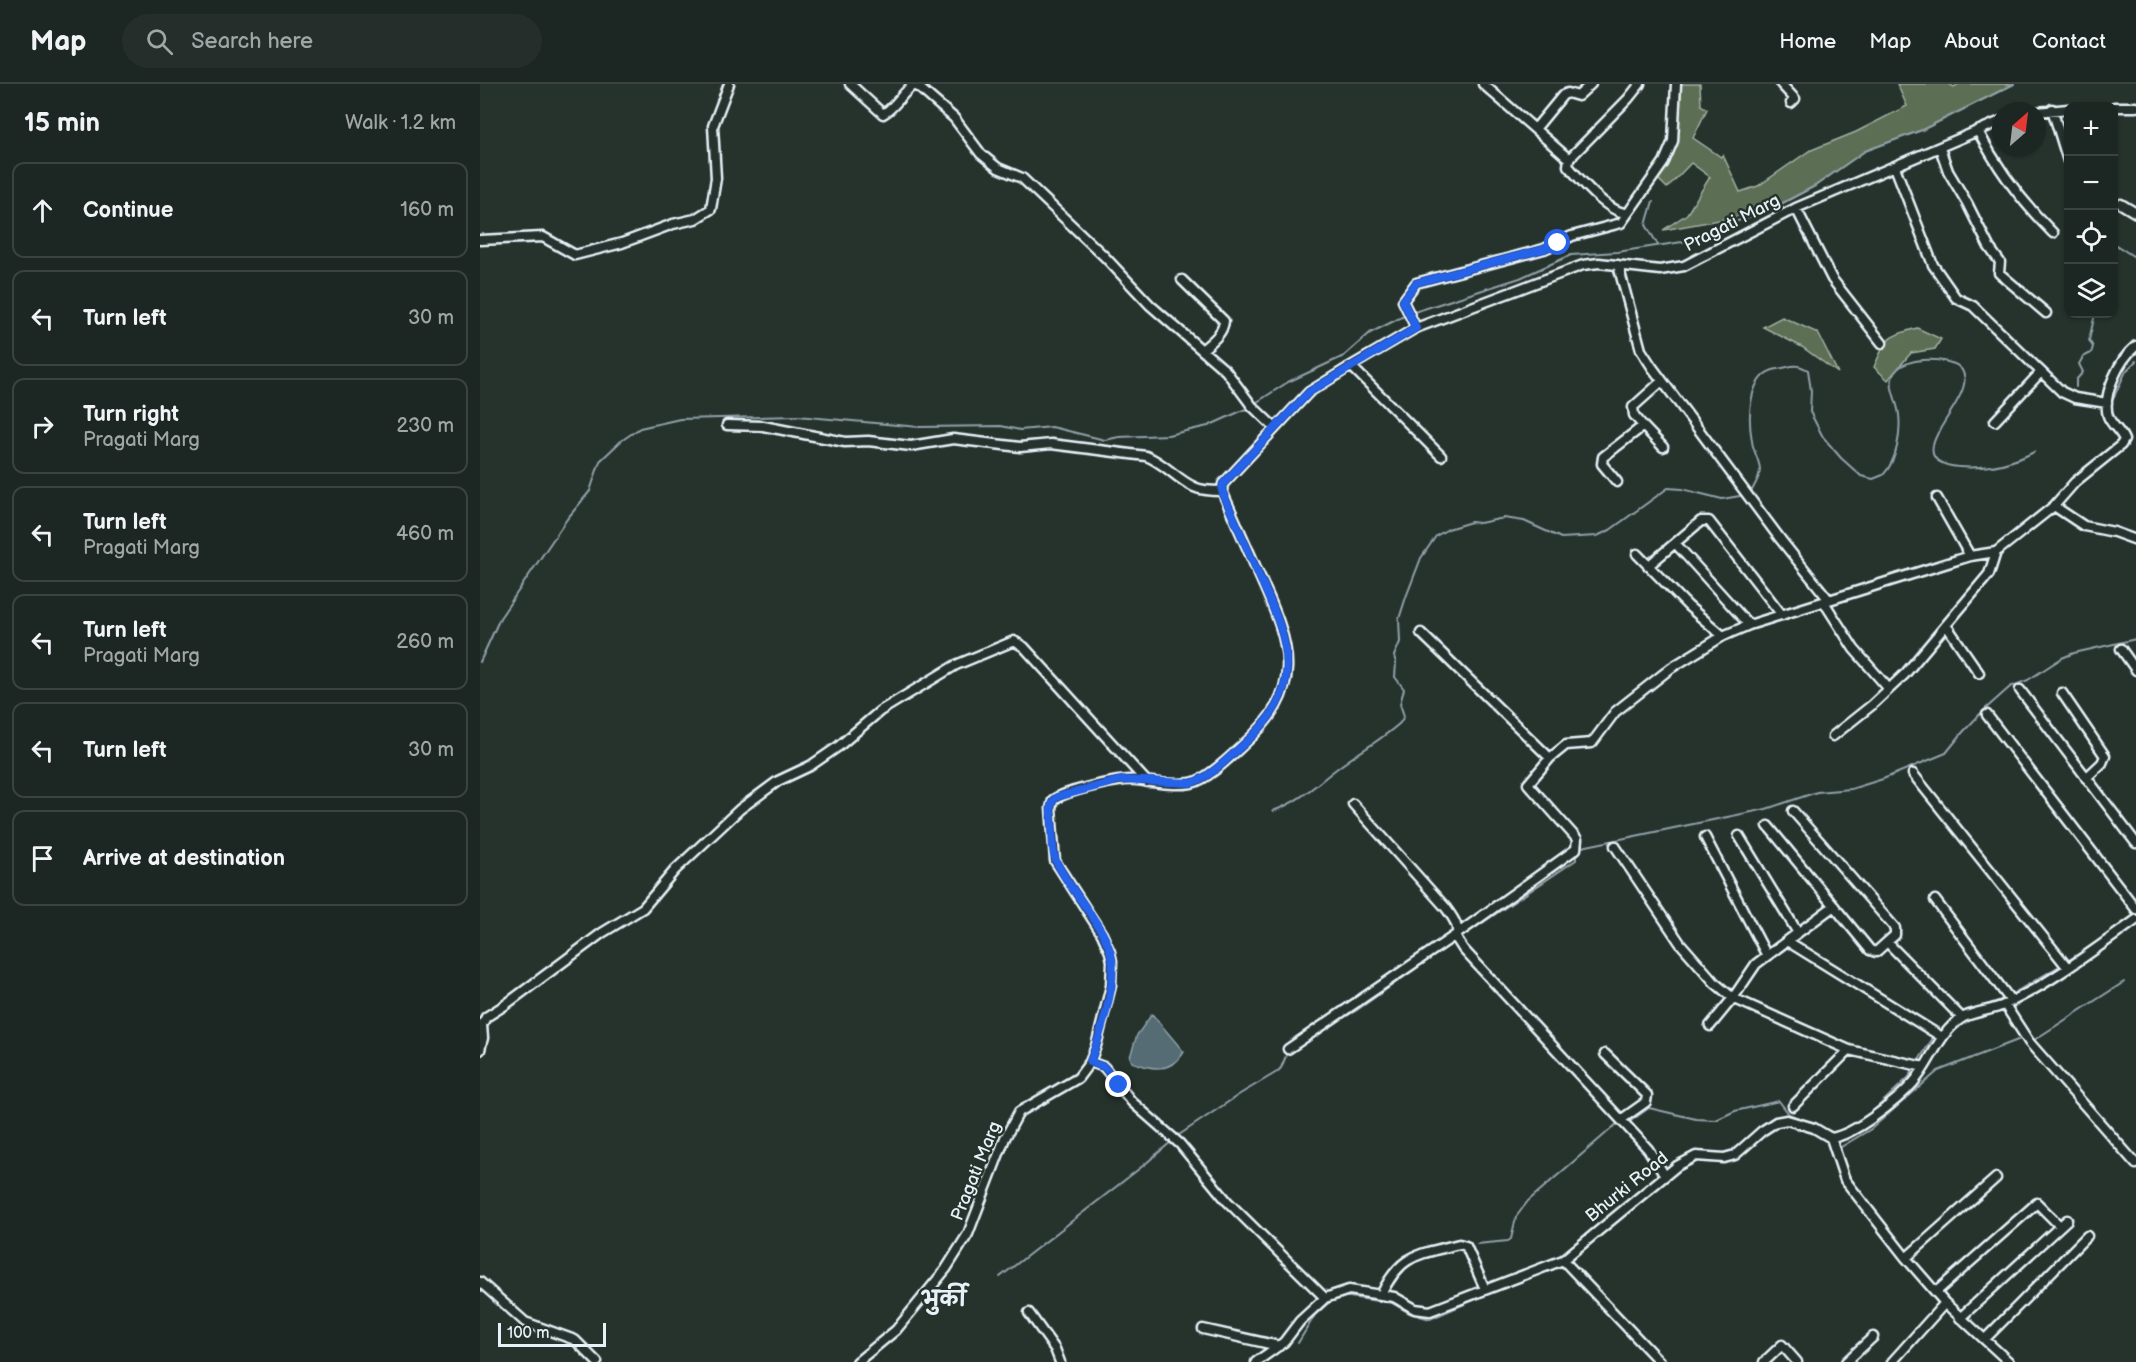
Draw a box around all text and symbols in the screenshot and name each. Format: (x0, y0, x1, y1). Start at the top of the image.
search box (122, 14, 542, 68)
text: Map (30, 25, 86, 58)
icon: search (143, 25, 176, 58)
text: Search here (191, 28, 313, 55)
text: Home (1779, 29, 1836, 54)
text: Map (1869, 29, 1911, 54)
text: About (1944, 29, 1999, 54)
text: Contact (2032, 29, 2106, 54)
north arrow (1992, 102, 2046, 156)
map controls (2064, 102, 2118, 318)
button: + (2064, 102, 2118, 156)
text: 15 min (24, 108, 100, 139)
text: Walk · 1.2 km (345, 111, 456, 135)
button: − (2064, 156, 2118, 210)
street label: Pragati Marg (1680, 190, 1784, 256)
icon: ahead (26, 194, 59, 227)
text: Continue (83, 197, 173, 224)
text: 160 m (400, 198, 454, 222)
button: locate (2064, 210, 2118, 264)
route start (1544, 229, 1570, 255)
button: layers (2064, 264, 2118, 318)
icon: left (26, 302, 59, 335)
text: Turn left (83, 305, 167, 332)
text: 30 m (408, 306, 454, 330)
text: Turn right (83, 401, 179, 428)
icon: right (26, 410, 59, 443)
text: 230 m (397, 414, 454, 438)
text: Pragati Marg (83, 428, 200, 452)
text: Turn left (83, 509, 167, 536)
icon: left (26, 518, 59, 551)
text: 460 m (396, 522, 454, 546)
text: Pragati Marg (83, 536, 200, 560)
text: Turn left (83, 617, 167, 644)
icon: left (26, 626, 59, 659)
text: 260 m (396, 630, 454, 654)
text: Pragati Marg (83, 644, 200, 668)
icon: left (26, 734, 59, 767)
text: Turn left (83, 737, 167, 764)
text: 30 m (408, 738, 454, 762)
icon: arrive (26, 842, 59, 875)
text: Arrive at destination (83, 845, 285, 872)
route end (1105, 1071, 1131, 1097)
street label: Pragati Marg (947, 1118, 1005, 1224)
street label: Bhurki Road (1581, 1147, 1673, 1227)
district label: भुर्की (921, 1282, 970, 1316)
scale bar (498, 1320, 606, 1348)
text: 100 m (507, 1324, 550, 1343)

